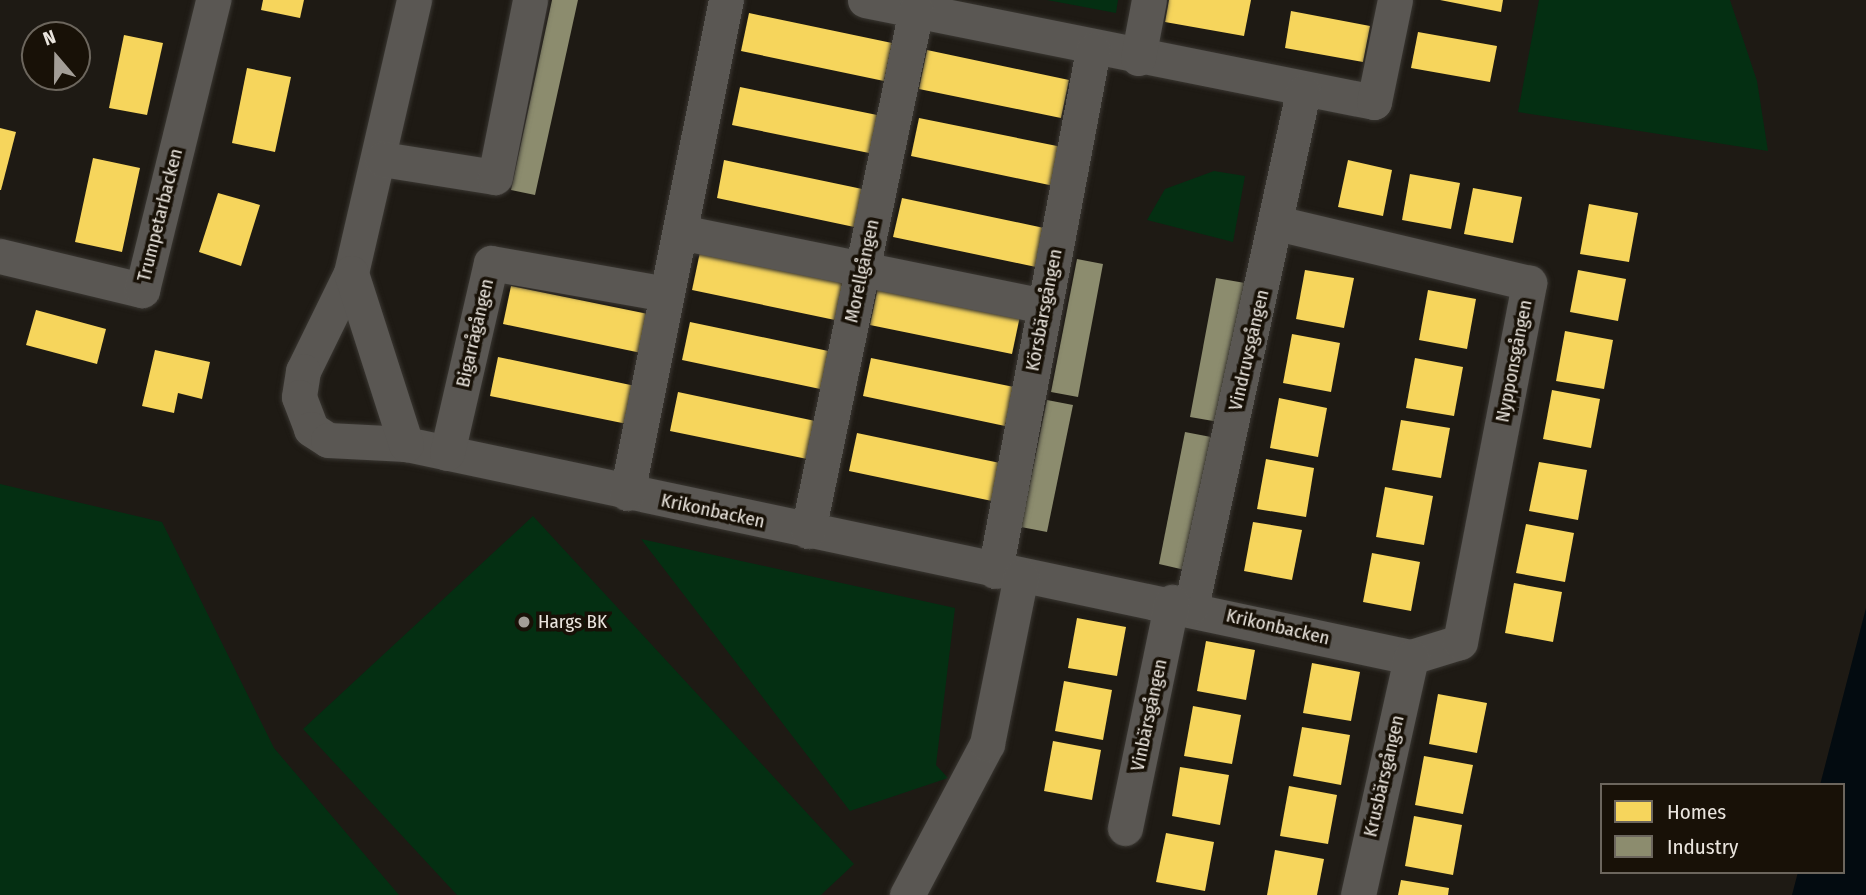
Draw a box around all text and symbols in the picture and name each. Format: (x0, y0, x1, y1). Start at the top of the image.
north arrow (21, 21, 91, 91)
text: N (40, 25, 59, 50)
street label: Trumpetarbacken (132, 146, 188, 284)
street label: Morellgången (840, 217, 884, 325)
street label: Körsbärsgången (1021, 247, 1067, 373)
street label: Bigarrågången (451, 276, 499, 390)
street label: Vindruvsgången (1224, 287, 1274, 413)
street label: Nypponsgången (1491, 298, 1537, 424)
street label: Krikonbacken (659, 489, 767, 533)
street label: Krikonbacken (1224, 604, 1332, 650)
place label: Hargs BK (538, 611, 607, 633)
marker: Hargs BK (516, 614, 532, 630)
street label: Vinbärsgången (1126, 657, 1172, 773)
street label: Krusbärsgången (1359, 713, 1409, 839)
legend (1600, 783, 1845, 874)
text: Homes (1667, 799, 1726, 825)
text: Industry (1667, 834, 1738, 860)

